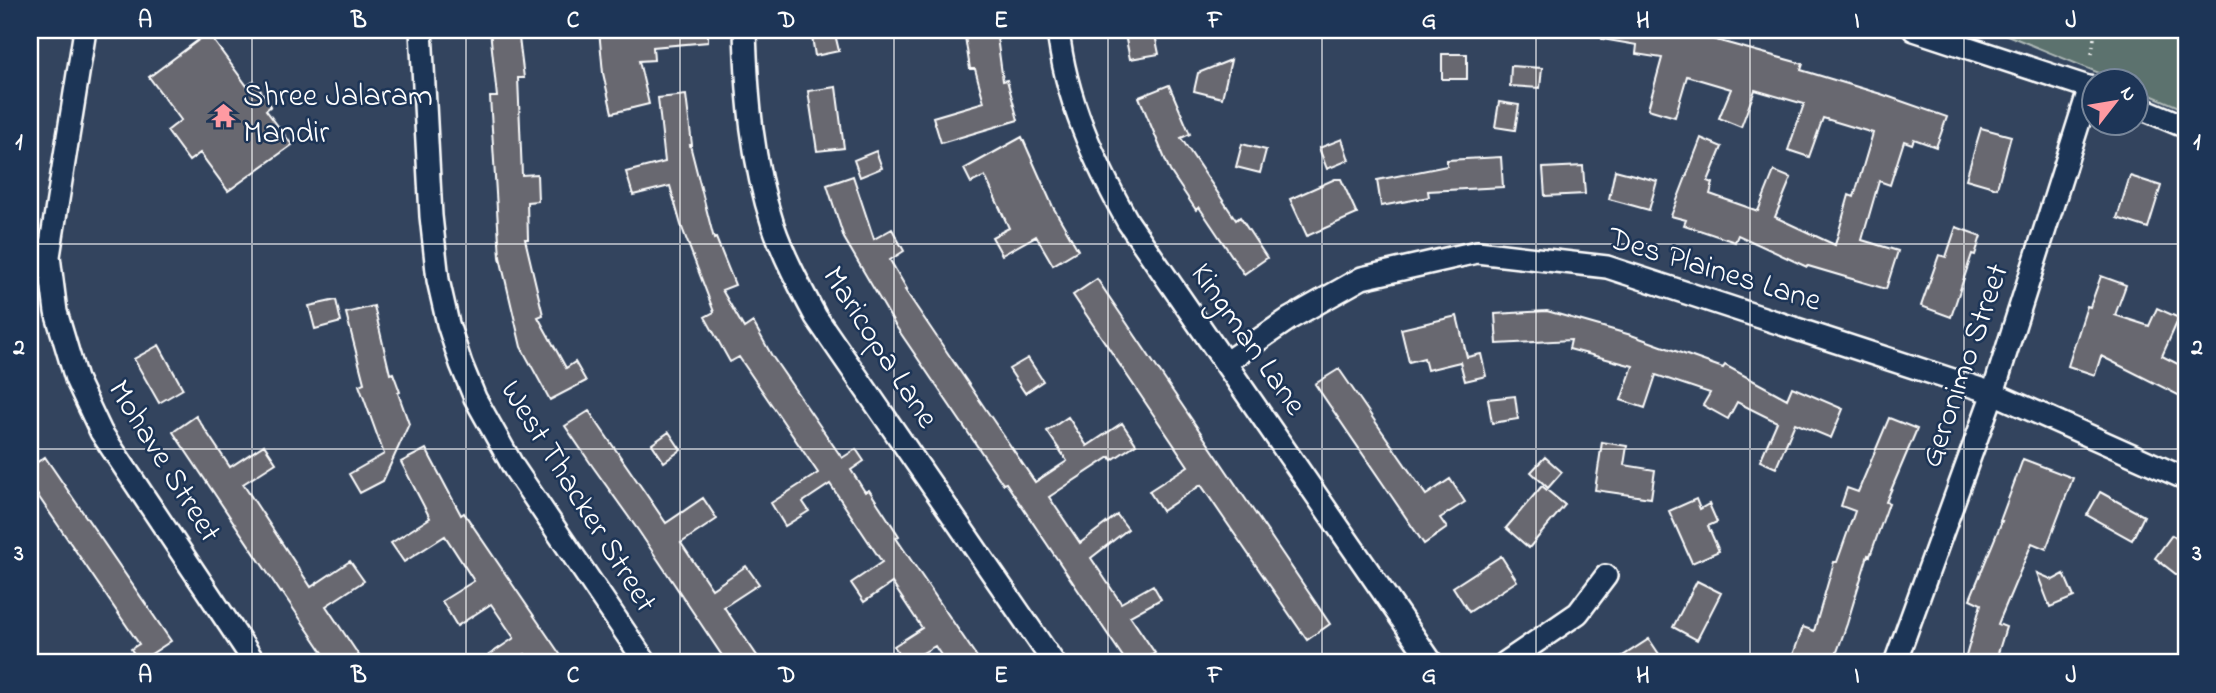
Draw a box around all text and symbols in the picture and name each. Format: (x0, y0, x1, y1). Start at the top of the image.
text: A (138, 5, 152, 38)
text: B (350, 5, 367, 38)
text: C (567, 5, 580, 38)
text: D (778, 5, 795, 38)
text: E (994, 5, 1008, 38)
text: F (1207, 5, 1223, 38)
text: G (1422, 5, 1436, 38)
text: H (1636, 5, 1650, 38)
text: I (1854, 5, 1860, 38)
text: J (2065, 5, 2077, 38)
north arrow (2080, 66, 2150, 136)
place label: Shree Jalaram Mandir (243, 74, 433, 158)
text: N (2113, 82, 2142, 107)
temple icon: Shree Jalaram Mandir (209, 101, 237, 129)
text: 1 (15, 127, 23, 160)
text: 1 (2193, 127, 2201, 160)
street label: Des Plaines Lane (1601, 216, 1827, 326)
street label: Kingman Lane (1177, 254, 1317, 426)
street label: Maricopa Lane (809, 258, 949, 439)
street label: Geronimo Street (1909, 258, 2023, 474)
text: 2 (12, 332, 25, 365)
text: 2 (2190, 332, 2203, 365)
street label: Mohave Street (94, 372, 232, 553)
street label: West Thacker Street (487, 372, 668, 622)
text: 3 (13, 538, 24, 571)
text: 3 (2191, 538, 2202, 571)
text: A (138, 660, 152, 693)
text: B (350, 660, 367, 693)
text: C (567, 660, 580, 693)
text: D (778, 660, 795, 693)
text: E (994, 660, 1008, 693)
text: F (1207, 660, 1223, 693)
text: G (1422, 660, 1436, 693)
text: H (1636, 660, 1650, 693)
text: I (1854, 660, 1860, 693)
text: J (2065, 660, 2077, 693)

